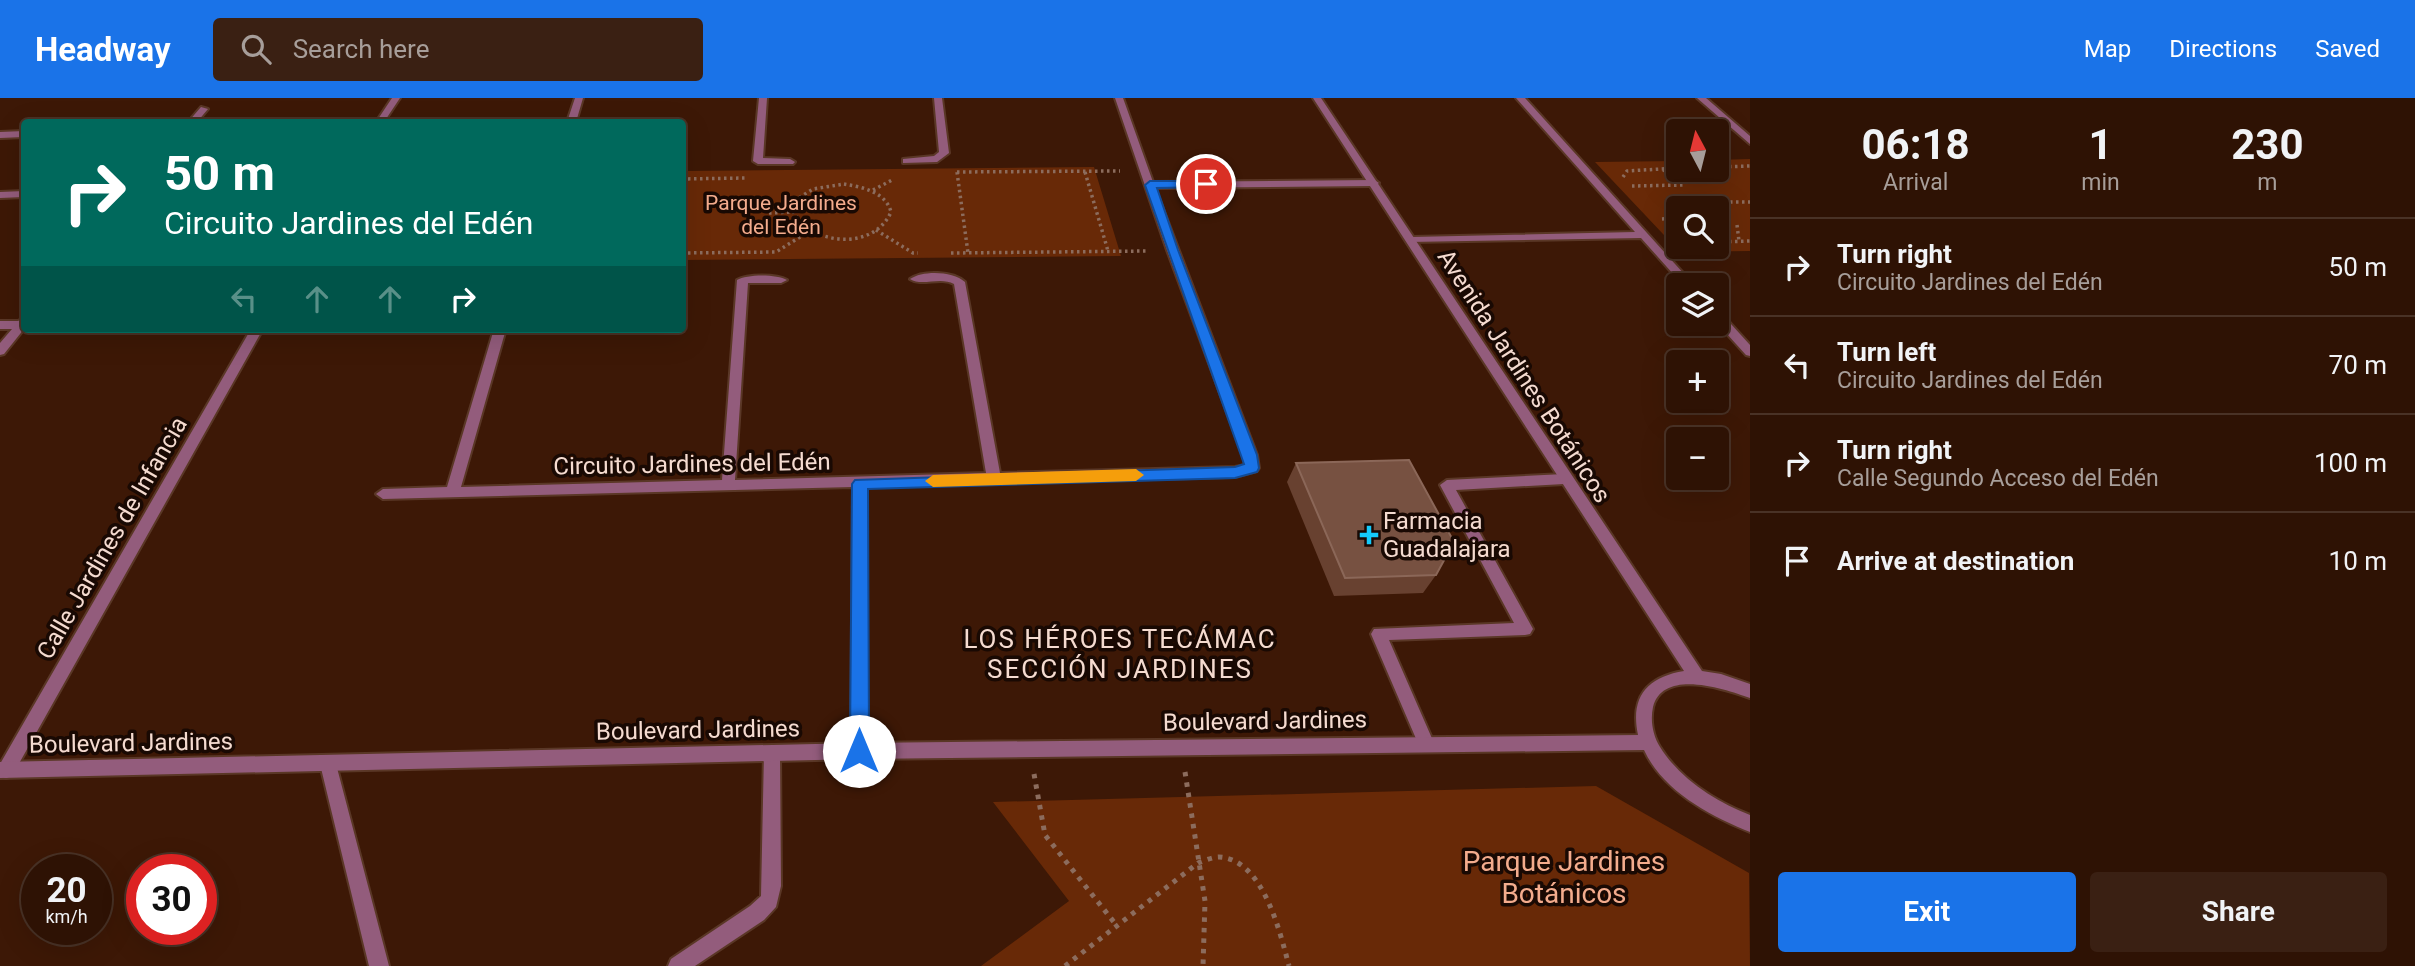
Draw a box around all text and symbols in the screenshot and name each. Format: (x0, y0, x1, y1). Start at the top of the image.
search box (213, 18, 703, 81)
text: Headway (35, 30, 171, 69)
icon: search (237, 30, 275, 68)
text: Search here (293, 34, 429, 64)
text: Map (2084, 35, 2131, 63)
text: Directions (2169, 35, 2277, 63)
text: Saved (2315, 35, 2380, 63)
north arrow (1666, 119, 1729, 182)
map controls (1666, 119, 1729, 490)
text: 06:18 (1862, 120, 1970, 169)
text: 1 (2088, 120, 2113, 169)
text: 230 (2231, 120, 2304, 169)
text: 50 m (164, 145, 275, 202)
icon: right (49, 147, 140, 238)
pin (1176, 154, 1236, 214)
icon: arrive (1187, 165, 1225, 203)
text: Arrival (1883, 169, 1948, 196)
text: min (2081, 169, 2120, 196)
text: m (2257, 169, 2277, 196)
park label: Parque Jardines del Edén (705, 191, 857, 239)
button: search (1666, 196, 1729, 259)
text: Circuito Jardines del Edén (164, 204, 534, 242)
text: Turn right (1837, 239, 1952, 269)
street label: Avenida Jardines Botánicos (1432, 244, 1616, 508)
icon: right (1778, 248, 1816, 286)
text: 50 m (2329, 252, 2387, 282)
text: Circuito Jardines del Edén (1837, 269, 2103, 296)
button: layers (1666, 273, 1729, 336)
icon: left (225, 280, 263, 318)
icon: ahead (298, 280, 336, 318)
icon: ahead (371, 280, 409, 318)
icon: right (444, 280, 482, 318)
text: Turn left (1837, 337, 1936, 367)
icon: left (1778, 346, 1816, 384)
button: + (1666, 350, 1729, 413)
text: 70 m (2329, 350, 2387, 380)
text: Circuito Jardines del Edén (1837, 367, 2103, 394)
street label: Calle Jardines de Infancia (31, 412, 193, 664)
button: − (1666, 427, 1729, 490)
text: Turn right (1837, 435, 1952, 465)
icon: right (1778, 444, 1816, 482)
street label: Circuito Jardines del Edén (553, 448, 831, 480)
text: 100 m (2314, 448, 2387, 478)
text: Calle Segundo Acceso del Edén (1837, 465, 2159, 492)
place label: Farmacia Guadalajara (1383, 507, 1511, 563)
marker: Farmacia Guadalajara (1361, 527, 1377, 543)
icon: arrive (1778, 542, 1816, 580)
text: Arrive at destination (1837, 546, 2074, 576)
text: 10 m (2329, 546, 2387, 576)
district label: LOS HÉROES TECÁMAC SECCIÓN JARDINES (963, 624, 1277, 684)
street label: Boulevard Jardines (1163, 705, 1367, 737)
street label: Boulevard Jardines (596, 714, 800, 746)
position arrow (822, 714, 896, 788)
street label: Boulevard Jardines (29, 727, 233, 759)
park label: Parque Jardines Botánicos (1463, 845, 1665, 910)
speed limit sign: 30 (126, 854, 217, 945)
text: 20 (46, 870, 87, 911)
button: Exit (1778, 872, 2076, 952)
button: Share (2090, 872, 2387, 952)
text: km/h (45, 906, 88, 927)

